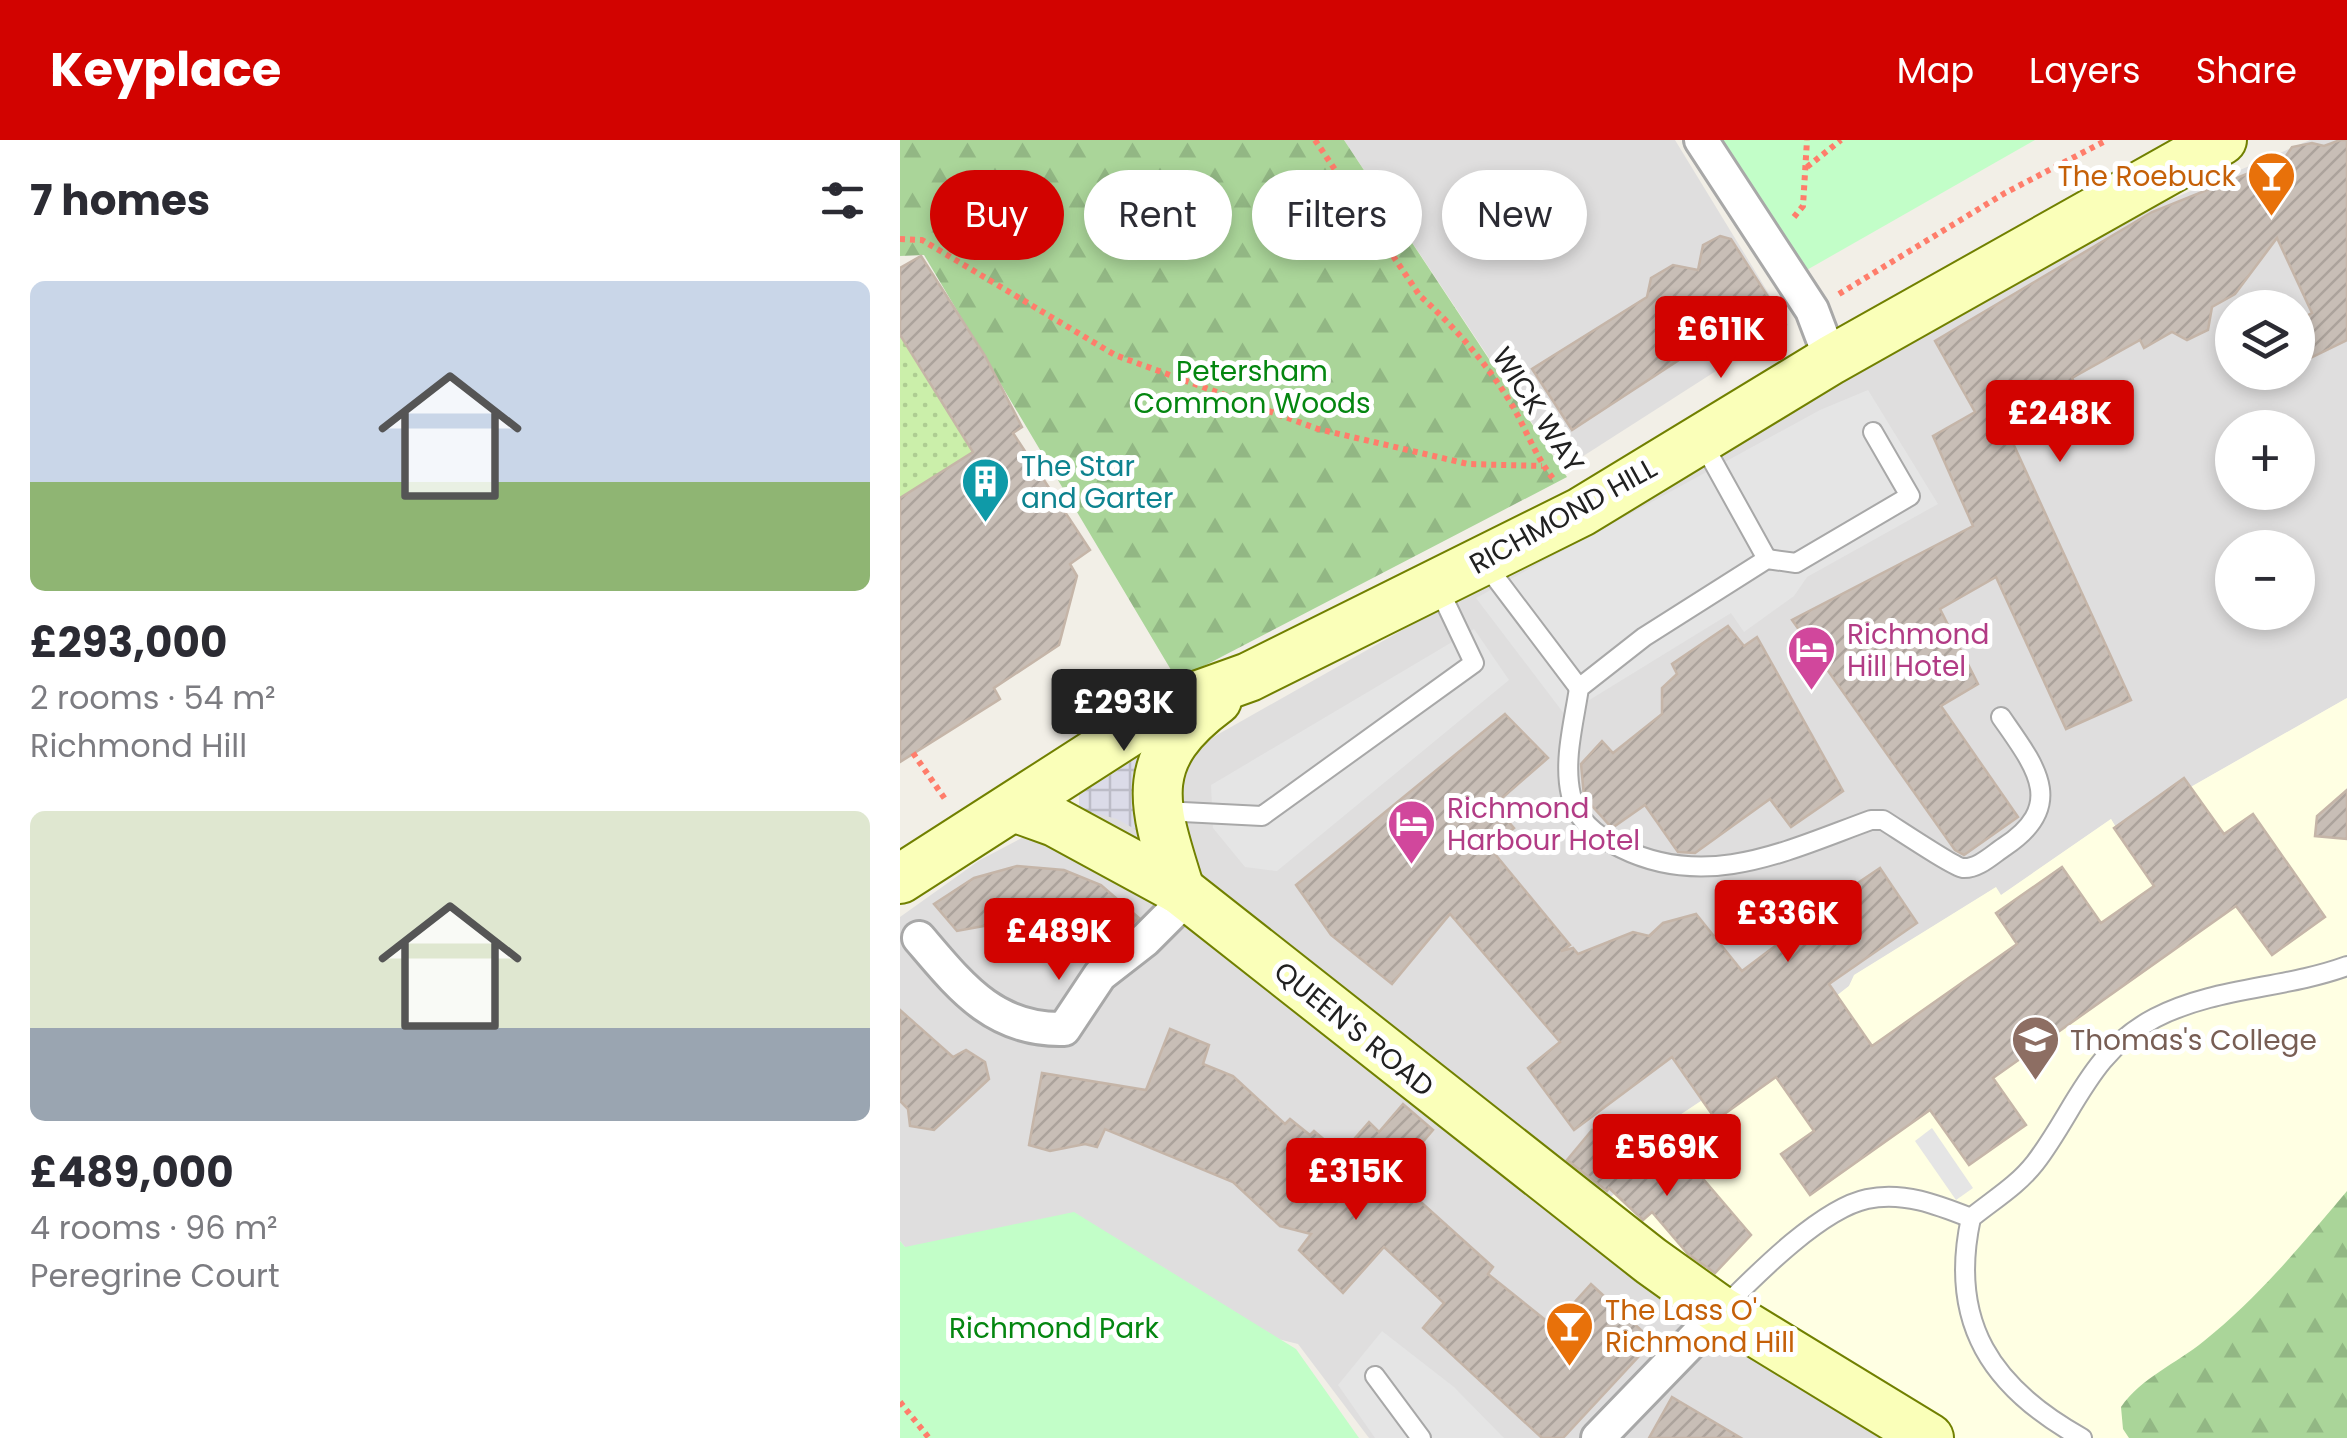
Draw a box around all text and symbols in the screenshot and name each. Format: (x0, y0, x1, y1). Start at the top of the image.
text: Keyplace (50, 36, 281, 103)
text: Map (1897, 46, 1974, 95)
text: Layers (2029, 46, 2141, 95)
text: Share (2196, 46, 2297, 95)
bar icon: The Roebuck (2245, 150, 2297, 218)
place label: The Roebuck (2058, 157, 2237, 196)
chip: Buy (930, 170, 1064, 260)
chip: Rent (1084, 170, 1232, 260)
chip: Filters (1252, 170, 1422, 260)
chip: New (1442, 170, 1587, 260)
text: 7 homes (30, 171, 210, 230)
icon: filters (815, 173, 870, 228)
map controls (2215, 290, 2315, 630)
button: layers (2215, 290, 2315, 390)
pin: £611K (1651, 296, 1791, 381)
text: £611K (1677, 306, 1765, 351)
street label: WICK WAY (1483, 340, 1593, 480)
icon: home (360, 346, 540, 526)
park label: Petersham Common Woods (1133, 352, 1371, 423)
pin: £248K (1990, 380, 2130, 465)
text: £248K (2008, 390, 2112, 435)
button: + (2215, 410, 2315, 510)
place label: The Star and Garter (1021, 447, 1173, 518)
street label: RICHMOND HILL (1462, 448, 1664, 584)
building icon: The Star and Garter (960, 456, 1012, 524)
button: − (2215, 530, 2315, 630)
text: £293,000 (30, 613, 227, 672)
place label: Richmond Hill Hotel (1847, 615, 1989, 686)
hotel icon: Richmond Hill Hotel (1786, 624, 1838, 692)
pin: £293K (1054, 669, 1194, 754)
text: 2 rooms · 54 m² (30, 675, 276, 720)
text: £293K (1074, 679, 1174, 724)
text: Richmond Hill (30, 723, 247, 768)
place label: Richmond Harbour Hotel (1447, 789, 1640, 860)
hotel icon: Richmond Harbour Hotel (1386, 798, 1438, 866)
icon: home (360, 876, 540, 1056)
pin: £336K (1718, 880, 1858, 965)
text: £336K (1737, 890, 1839, 935)
pin: £489K (989, 898, 1129, 983)
text: £489K (1006, 908, 1112, 953)
street label: QUEEN'S ROAD (1266, 952, 1442, 1106)
school or university icon: Thomas's College (2009, 1014, 2061, 1082)
place label: Thomas's College (2070, 1021, 2317, 1060)
pin: £569K (1597, 1114, 1737, 1199)
text: £569K (1615, 1124, 1719, 1169)
pin: £315K (1286, 1138, 1426, 1223)
text: £489,000 (30, 1143, 234, 1202)
text: £315K (1308, 1148, 1404, 1193)
text: 4 rooms · 96 m² (30, 1205, 278, 1250)
text: Peregrine Court (30, 1253, 280, 1298)
place label: The Lass O' Richmond Hill (1605, 1291, 1795, 1362)
bar icon: The Lass O' Richmond Hill (1544, 1300, 1596, 1368)
park label: Richmond Park (949, 1309, 1160, 1348)

